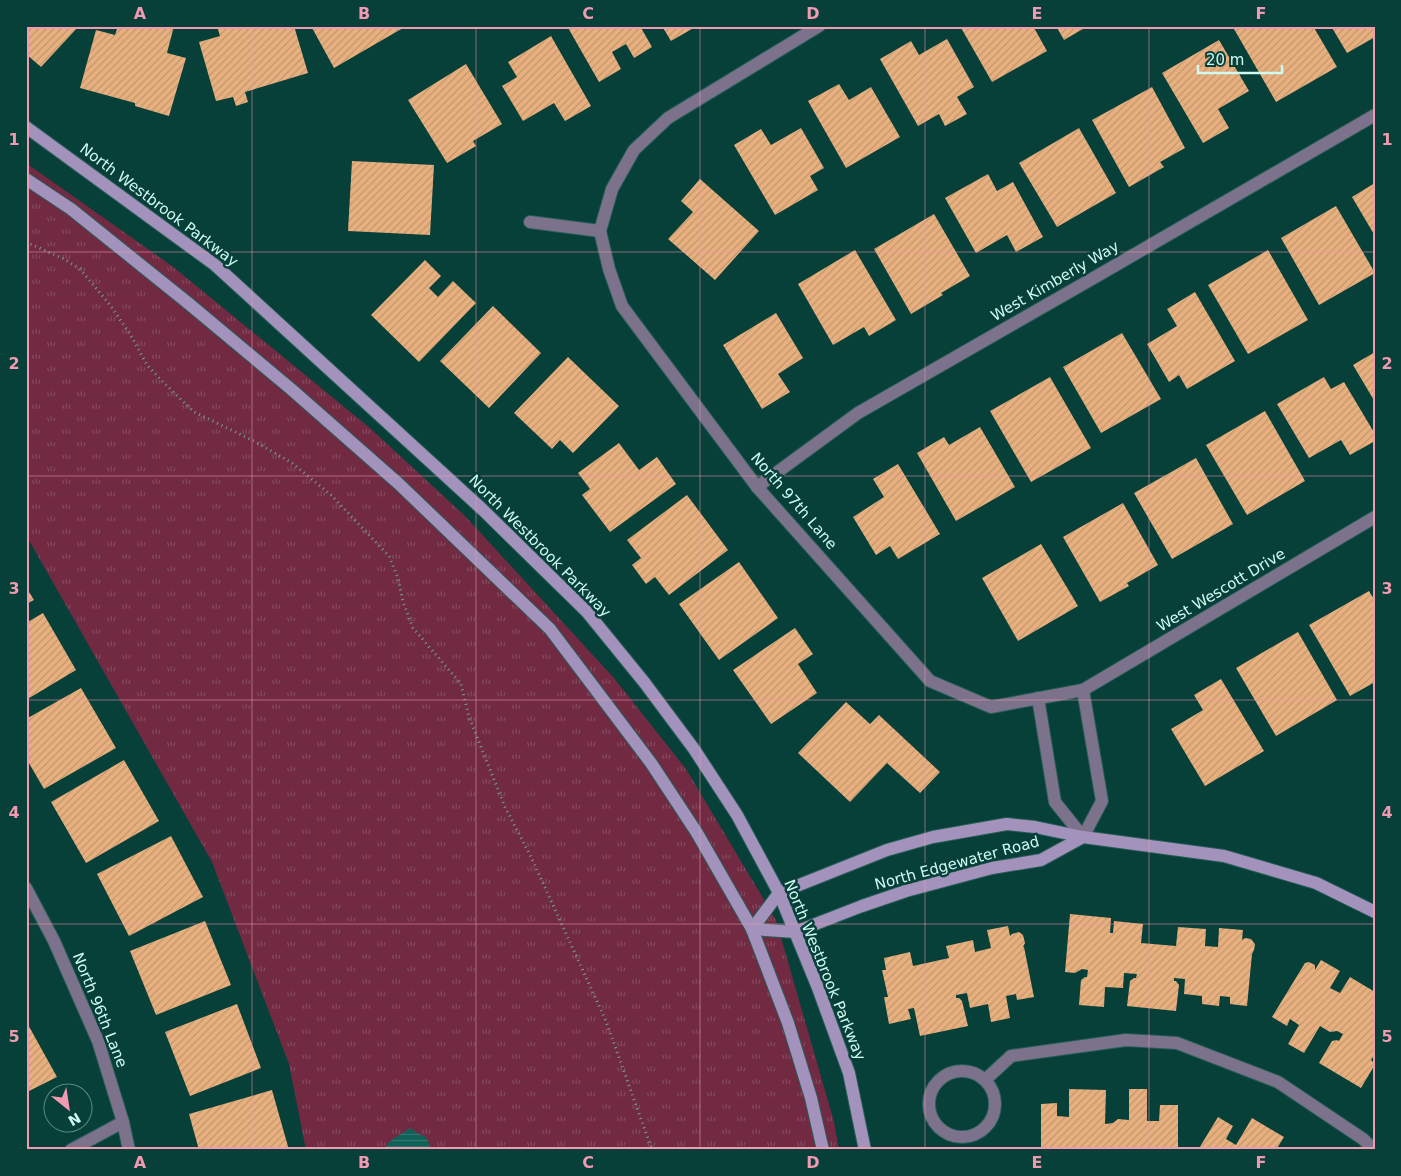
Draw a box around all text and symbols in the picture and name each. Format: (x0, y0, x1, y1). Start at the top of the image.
text: A (134, 4, 147, 23)
text: B (358, 4, 370, 23)
text: C (582, 4, 594, 23)
text: D (806, 4, 820, 23)
text: E (1032, 4, 1042, 23)
text: F (1256, 4, 1266, 23)
scale bar (1198, 42, 1282, 74)
text: 20 m (1206, 51, 1244, 69)
text: 1 (8, 130, 20, 149)
text: 1 (1381, 130, 1393, 149)
street label: North Westbrook Parkway (76, 140, 242, 270)
street label: West Kimberly Way (988, 237, 1122, 325)
text: 2 (8, 354, 20, 373)
text: 2 (1381, 354, 1393, 373)
street label: North 97th Lane (747, 449, 841, 553)
street label: North Westbrook Parkway (465, 471, 615, 621)
street label: West Wescott Drive (1154, 545, 1288, 635)
text: 3 (8, 579, 20, 598)
text: 3 (1381, 579, 1393, 598)
text: 4 (8, 803, 20, 822)
text: 4 (1381, 803, 1393, 822)
street label: North Edgewater Road (873, 832, 1041, 894)
street label: North Westbrook Parkway (780, 877, 870, 1063)
street label: North 96th Lane (69, 950, 131, 1070)
text: 5 (8, 1027, 20, 1046)
text: 5 (1381, 1027, 1393, 1046)
north arrow (42, 1084, 92, 1134)
text: N (65, 1109, 84, 1129)
text: A (134, 1153, 147, 1172)
text: B (358, 1153, 370, 1172)
text: C (582, 1153, 594, 1172)
text: D (806, 1153, 820, 1172)
text: E (1032, 1153, 1042, 1172)
text: F (1256, 1153, 1266, 1172)

